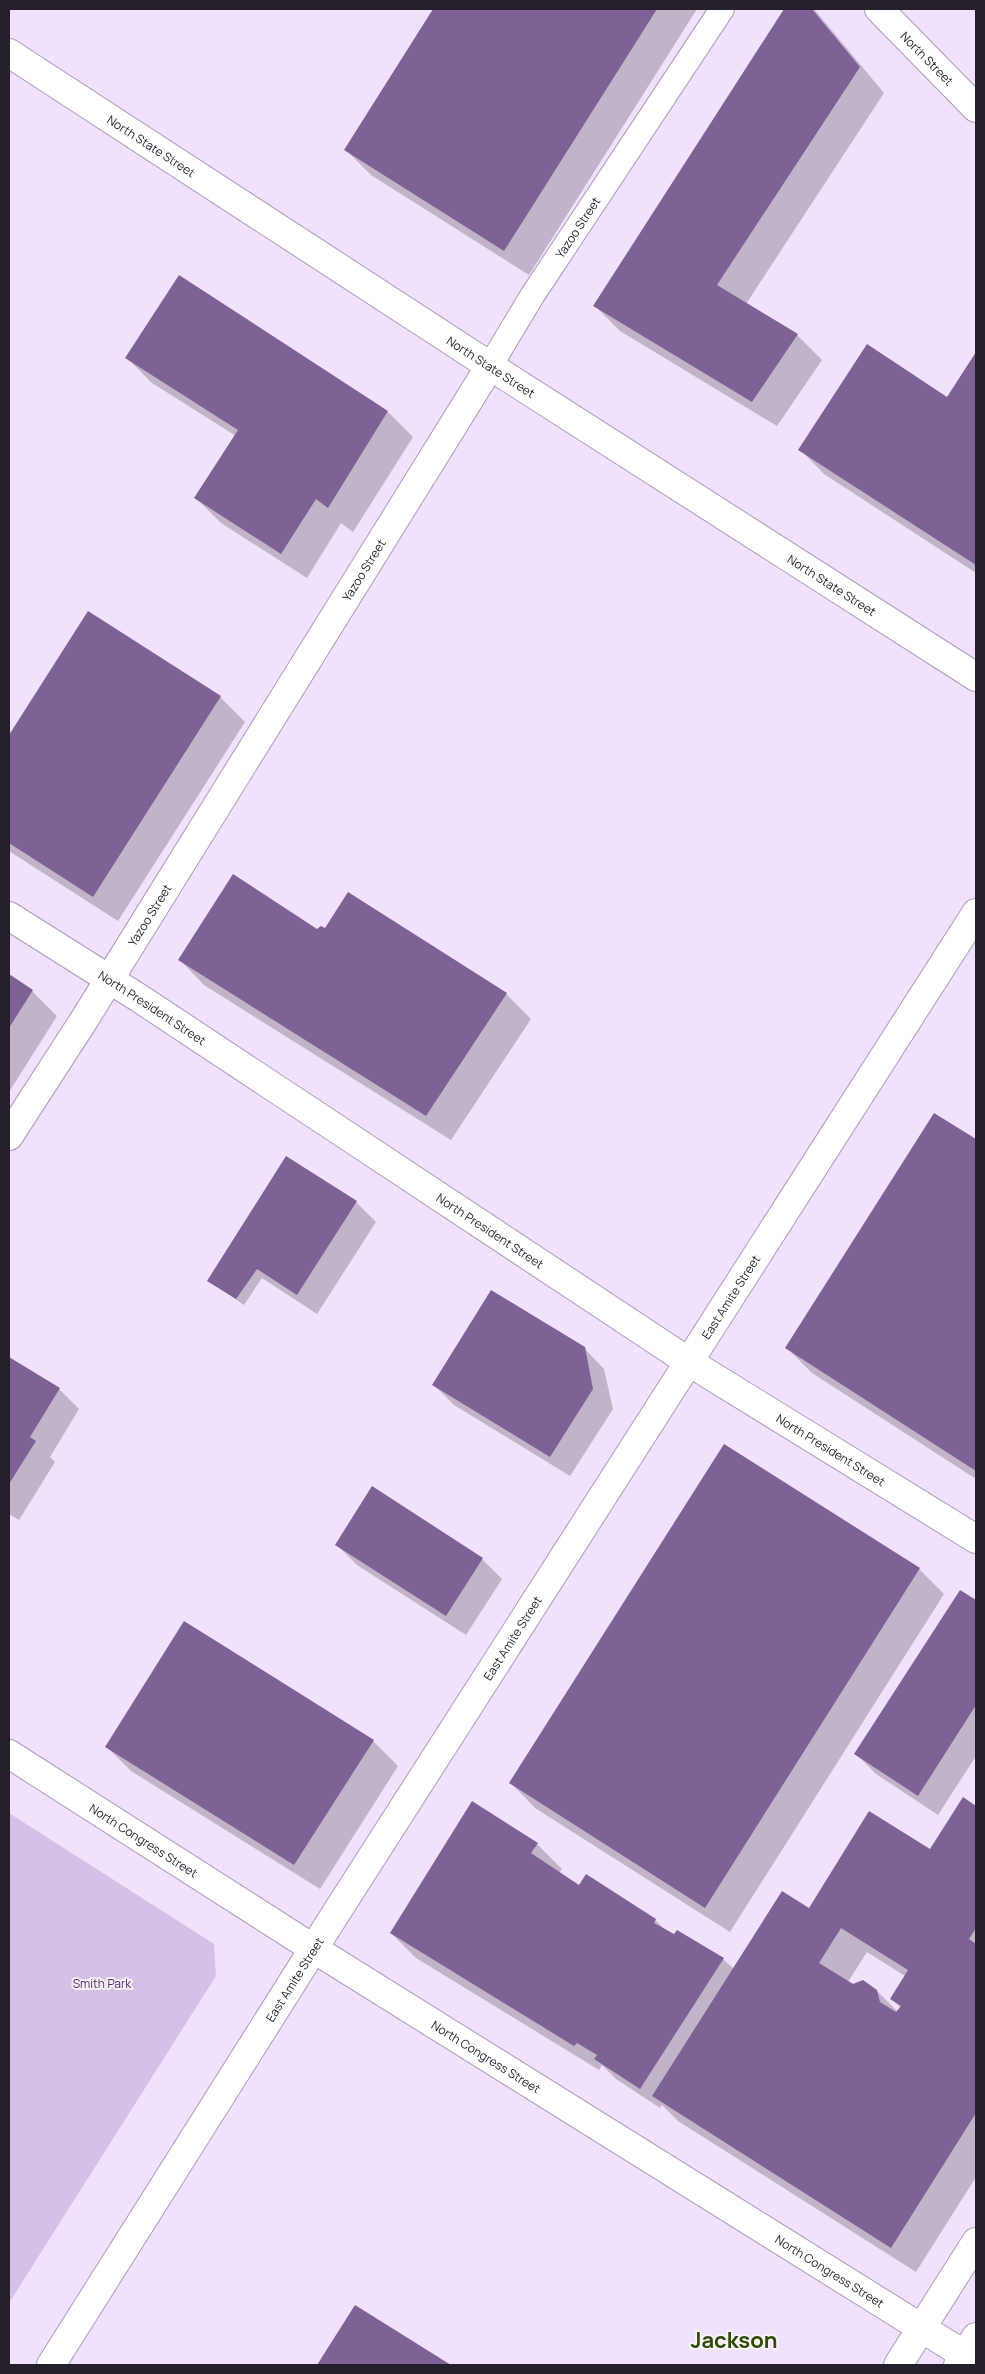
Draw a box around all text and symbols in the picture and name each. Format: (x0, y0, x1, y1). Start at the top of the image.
street label: North Street (897, 28, 958, 89)
street label: North State Street (104, 111, 199, 181)
street label: Yazoo Street (551, 193, 604, 261)
street label: North State Street (443, 332, 539, 401)
street label: Yazoo Street (338, 535, 389, 604)
street label: North State Street (784, 550, 880, 620)
street label: Yazoo Street (124, 880, 175, 949)
street label: North President Street (95, 966, 210, 1049)
street label: North President Street (433, 1189, 547, 1272)
street label: East Amite Street (697, 1251, 764, 1342)
street label: North President Street (773, 1409, 889, 1490)
street label: East Amite Street (479, 1592, 546, 1683)
street label: North Congress Street (86, 1799, 201, 1881)
street label: East Amite Street (261, 1934, 327, 2025)
park label: Smith Park (73, 1975, 132, 1992)
street label: North Congress Street (428, 2016, 544, 2097)
street label: North Congress Street (772, 2230, 888, 2311)
district label: Jackson (690, 2325, 778, 2355)

